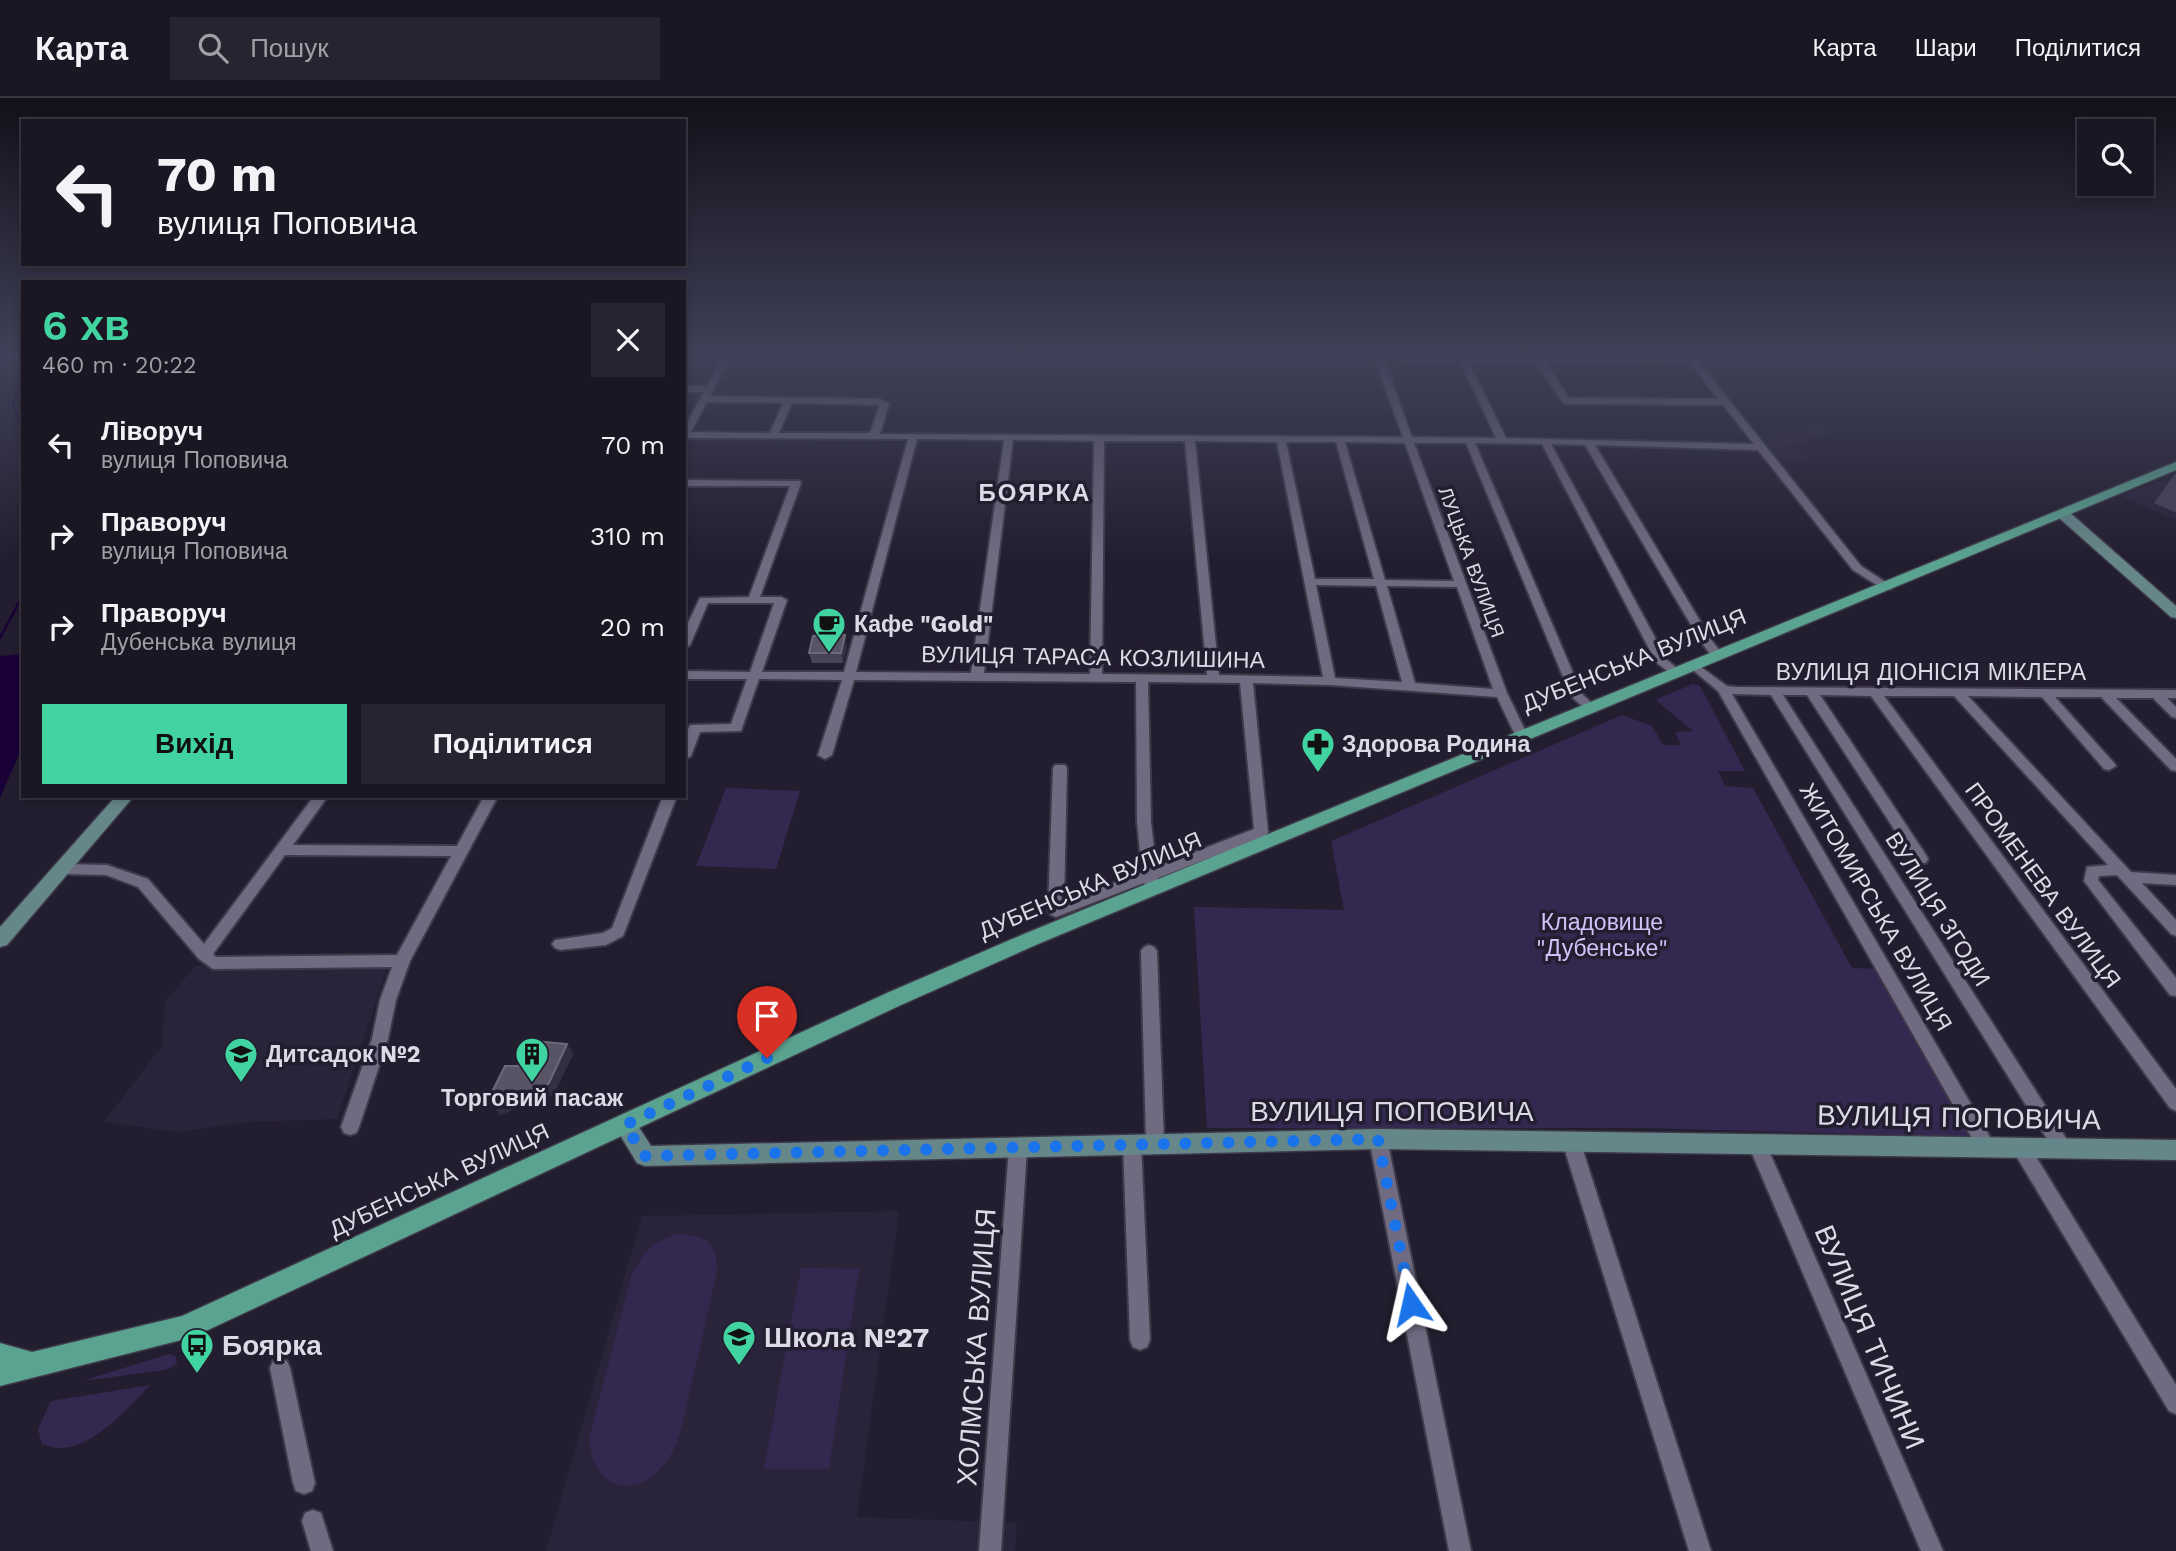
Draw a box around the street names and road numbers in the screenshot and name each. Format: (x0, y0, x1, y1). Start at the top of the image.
street label: ЛУЦЬКА ВУЛИЦЯ (1434, 484, 1509, 641)
street label: ДУБЕНСЬКА ВУЛИЦЯ (1518, 603, 1750, 718)
street label: ВУЛИЦЯ ТАРАСА КОЗЛИШИНА (921, 641, 1266, 674)
street label: ВУЛИЦЯ ДІОНІСІЯ МІКЛЕРА (1776, 659, 2087, 686)
street label: ПРОМЕНЕВА ВУЛИЦЯ (1959, 777, 2126, 993)
street label: ЖИТОМИРСЬКА ВУЛИЦЯ (1794, 779, 1958, 1036)
street label: ДУБЕНСЬКА ВУЛИЦЯ (975, 826, 1206, 945)
street label: ВУЛИЦЯ ЗГОДИ (1879, 827, 1996, 991)
street label: ВУЛИЦЯ ПОПОВИЧА (1250, 1095, 1534, 1128)
street label: ВУЛИЦЯ ПОПОВИЧА (1817, 1099, 2101, 1136)
street label: ДУБЕНСЬКА ВУЛИЦЯ (325, 1118, 553, 1243)
street label: ХОЛМСЬКА ВУЛИЦЯ (950, 1207, 1003, 1487)
street label: ВУЛИЦЯ ТИЧИНИ (1807, 1220, 1932, 1454)

